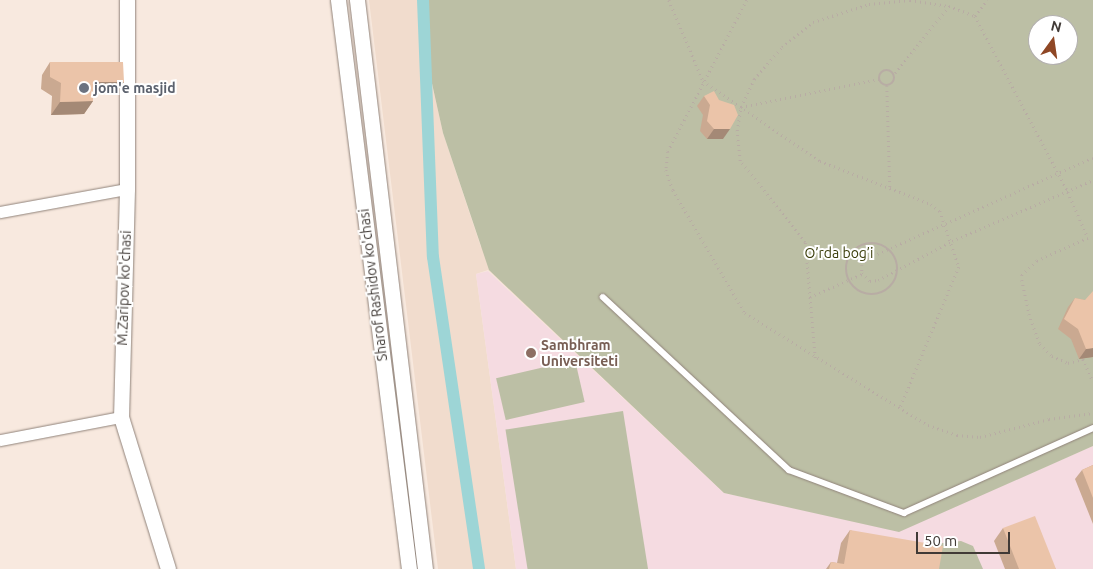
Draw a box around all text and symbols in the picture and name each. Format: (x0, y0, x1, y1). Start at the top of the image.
north arrow (1028, 15, 1078, 65)
text: N (1049, 17, 1063, 35)
place label: jom'e masjid (94, 80, 176, 96)
marker: jom'e masjid (78, 82, 90, 94)
street label: Sharof Rashidov ko'chasi (355, 208, 391, 362)
street label: M.Zaripov ko'chasi (114, 230, 134, 346)
park label: O’rda bog’i (805, 245, 873, 261)
place label: Sambhram Universiteti (541, 337, 618, 370)
marker: Sambhram Universiteti (525, 347, 537, 359)
scale bar (918, 522, 1012, 554)
text: 50 m (924, 532, 957, 549)

